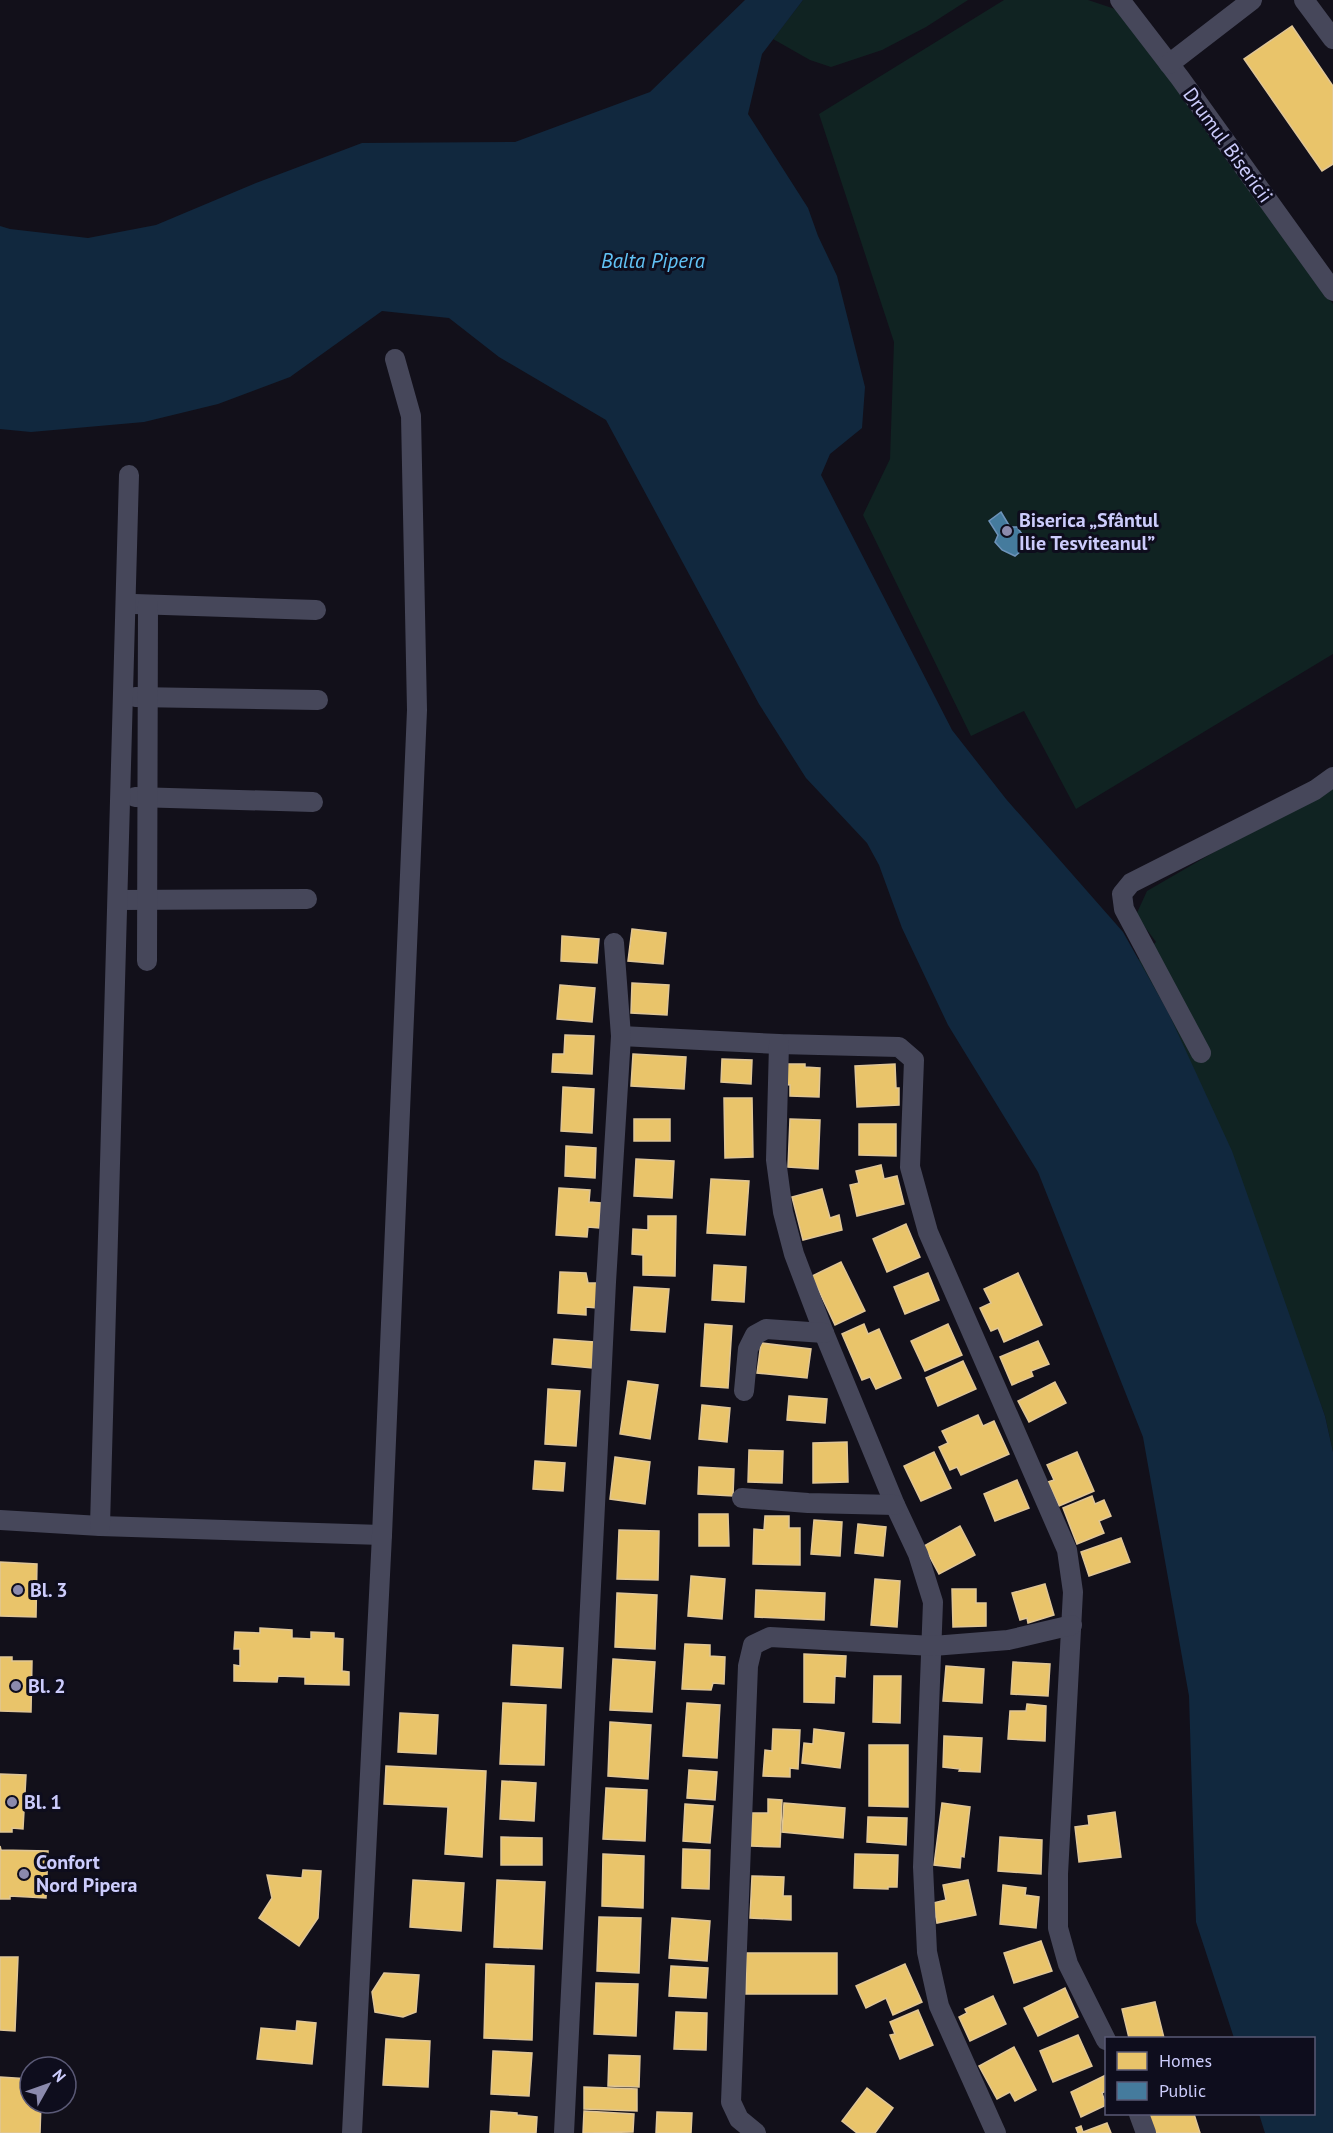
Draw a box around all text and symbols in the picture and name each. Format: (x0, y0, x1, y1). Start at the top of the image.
street label: Drumul Bisericii (1177, 82, 1279, 208)
water label: Balta Pipera (601, 247, 706, 274)
place label: Biserica „Sfântul Ilie Tesviteanul” (1019, 507, 1159, 556)
marker: Biserica „Sfântul Ilie Tesviteanul” (1000, 524, 1014, 538)
place label: Bl. 3 (30, 1577, 68, 1603)
marker: Bl. 3 (11, 1583, 25, 1597)
place label: Bl. 2 (28, 1673, 66, 1699)
marker: Bl. 2 (9, 1679, 23, 1693)
place label: Bl. 1 (24, 1789, 62, 1815)
marker: Bl. 1 (5, 1795, 19, 1809)
place label: Confort Nord Pipera (36, 1849, 138, 1898)
marker: Confort Nord Pipera (17, 1867, 31, 1881)
legend (1105, 2037, 1315, 2115)
text: Homes (1159, 2049, 1212, 2072)
north arrow (18, 2055, 78, 2115)
text: N (48, 2065, 71, 2086)
text: Public (1159, 2079, 1206, 2102)

